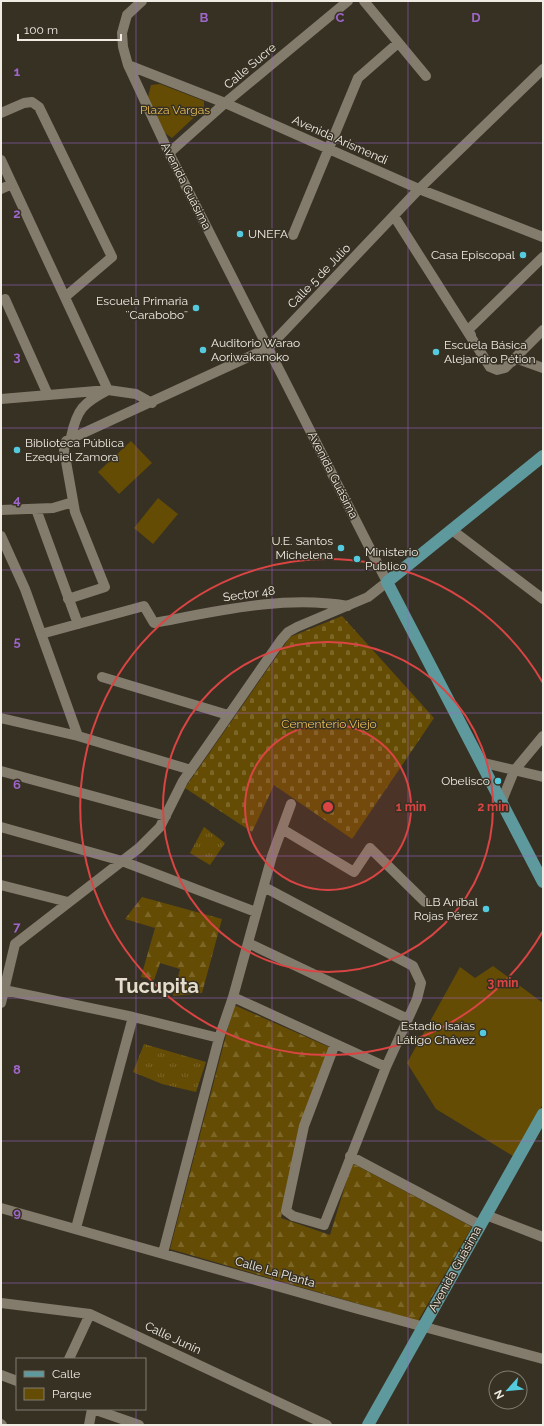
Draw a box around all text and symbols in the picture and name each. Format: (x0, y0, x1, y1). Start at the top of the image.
text: B (200, 10, 209, 25)
text: C (336, 10, 345, 25)
text: D (471, 10, 481, 25)
scale bar (18, 16, 121, 42)
text: 100 m (24, 23, 58, 37)
street label: Calle Sucre (221, 40, 279, 92)
text: 1 (14, 64, 21, 79)
park label: Plaza Vargas (140, 103, 210, 117)
street label: Avenida Arismendi (290, 113, 390, 167)
street label: Avenida Guásima (158, 140, 214, 232)
text: 2 (13, 206, 21, 221)
place label: UNEFA (248, 227, 288, 241)
marker: UNEFA (235, 229, 245, 239)
street label: Calle 5 de Julio (285, 241, 353, 311)
place label: Casa Episcopal (431, 248, 516, 262)
marker: Casa Episcopal (518, 250, 528, 260)
place label: Escuela Primaria ¨Carabobo¨ (96, 294, 188, 322)
marker: Escuela Primaria ¨Carabobo¨ (191, 303, 201, 313)
place label: Auditorio Warao Aoriwakanoko (211, 336, 300, 364)
place label: Escuela Básica Alejandro Pétion (444, 338, 535, 366)
marker: Auditorio Warao Aoriwakanoko (198, 345, 208, 355)
marker: Escuela Básica Alejandro Pétion (431, 347, 441, 357)
text: 3 (13, 349, 21, 364)
street label: Avenida Guásima (305, 429, 361, 521)
place label: Biblioteca Pública Ezequiel Zamora (25, 436, 124, 464)
marker: Biblioteca Pública Ezequiel Zamora (12, 445, 22, 455)
text: 4 (13, 492, 21, 507)
place label: U.E. Santos Michelena (272, 534, 333, 562)
marker: U.E. Santos Michelena (336, 543, 346, 553)
place label: Ministerio Publico (365, 545, 418, 573)
marker: Ministerio Publico (352, 554, 362, 564)
street label: Sector 48 (222, 583, 276, 605)
text: 5 (13, 634, 21, 649)
park label: Cementerio Viejo (281, 717, 377, 731)
place label: Obelisco (441, 774, 490, 788)
marker: Obelisco (493, 776, 503, 786)
text: 6 (13, 777, 21, 792)
centre of rings (321, 800, 335, 814)
text: 1 min (396, 800, 426, 814)
text: 2 min (477, 800, 509, 814)
place label: LB Aníbal Rojas Pérez (414, 895, 479, 923)
marker: LB Aníbal Rojas Pérez (481, 904, 491, 914)
text: 7 (13, 919, 21, 934)
district label: Tucupita (115, 974, 199, 998)
text: 3 min (487, 976, 519, 990)
place label: Estadio Isaías Látigo Chávez (397, 1019, 475, 1047)
marker: Estadio Isaías Látigo Chávez (478, 1028, 488, 1038)
text: 8 (13, 1062, 21, 1077)
text: 9 (13, 1205, 21, 1220)
street label: Avenida Guásima (426, 1224, 484, 1314)
street label: Calle La Planta (233, 1254, 317, 1290)
street label: Calle Junín (143, 1319, 203, 1357)
legend (16, 1358, 146, 1410)
text: Calle (52, 1367, 80, 1381)
north arrow (488, 1370, 528, 1410)
text: Parque (52, 1387, 92, 1401)
text: N (492, 1388, 507, 1401)

